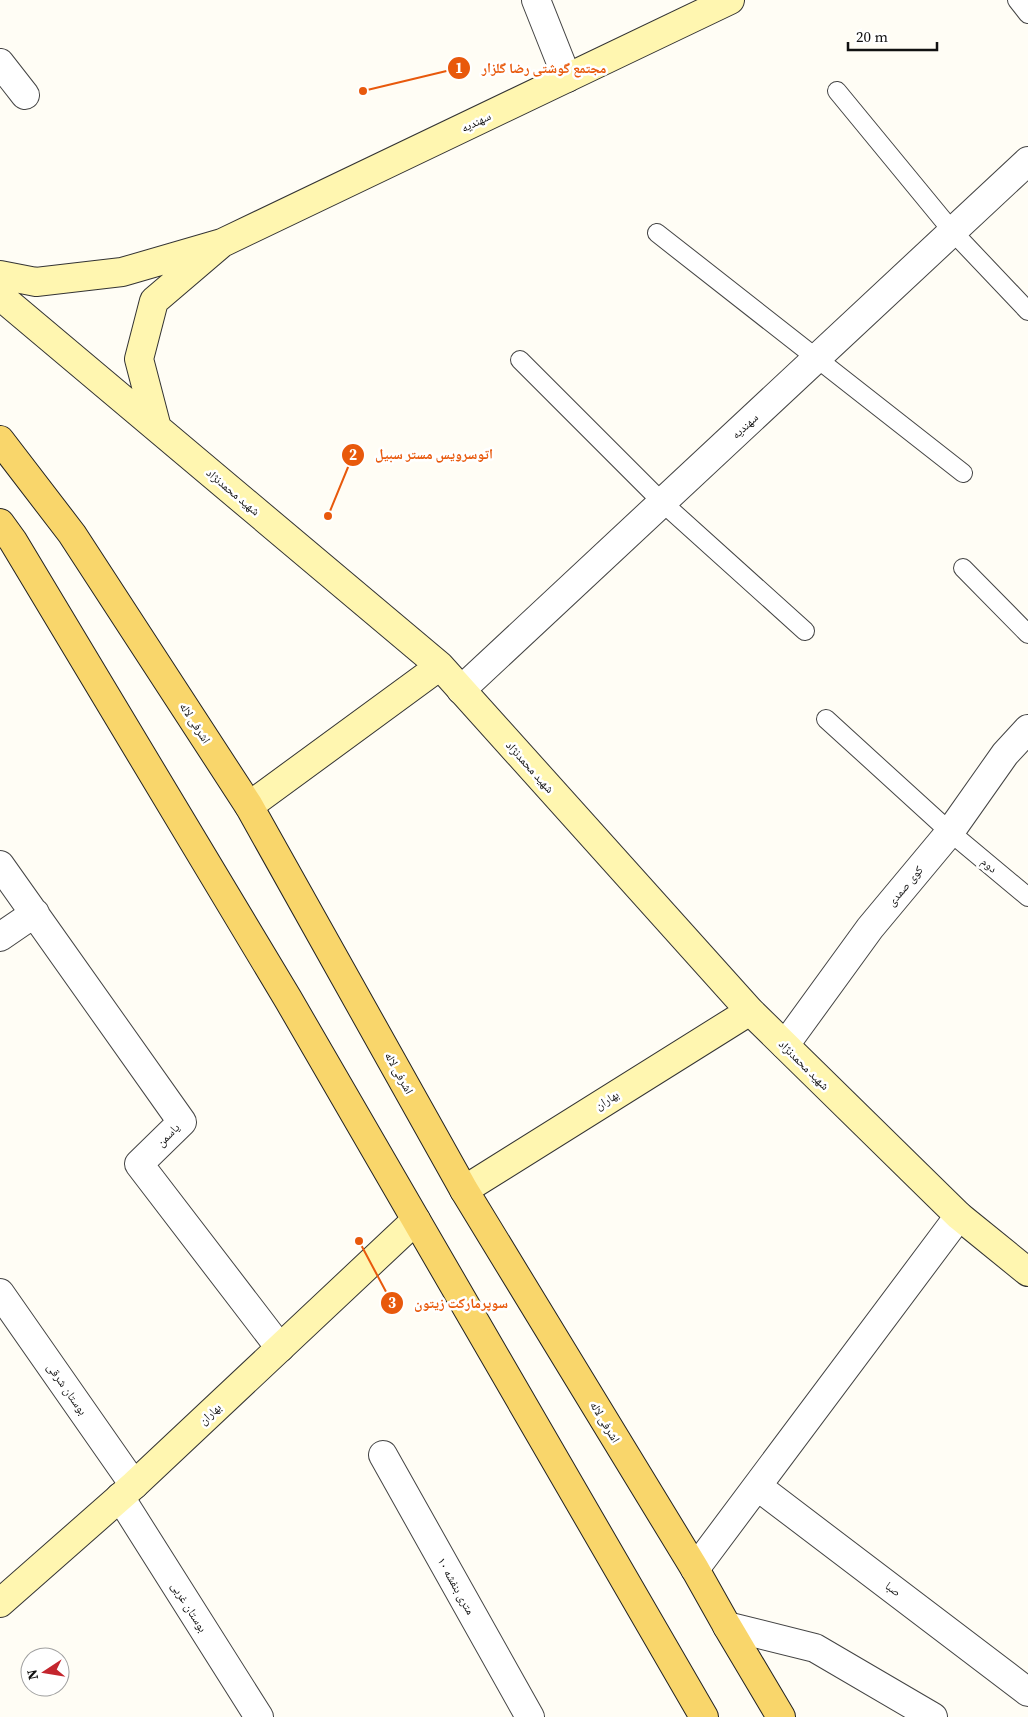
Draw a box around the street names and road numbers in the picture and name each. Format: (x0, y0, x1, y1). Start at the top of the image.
street label: سهندیه (458, 108, 494, 136)
street label: سهندیه (728, 409, 762, 442)
street label: شهید محمدنژاد (203, 465, 263, 519)
street label: اشرفی لاله (176, 699, 214, 747)
street label: شهید محمدنژاد (502, 737, 558, 797)
street label: دوم (978, 854, 1000, 876)
street label: کوی صمدی (883, 862, 927, 910)
street label: شهید محمدنژاد (775, 1036, 833, 1094)
street label: اشرفی لاله (381, 1049, 417, 1097)
street label: بهاران (592, 1086, 622, 1114)
street label: یاسمن (153, 1120, 183, 1150)
street label: بوستان شرقی (43, 1360, 91, 1418)
street label: اشرفی لاله (586, 1398, 624, 1446)
street label: بهاران (195, 1399, 225, 1429)
street label: ۱۰ متری بنفشه (434, 1554, 478, 1618)
street label: صبا (882, 1578, 904, 1600)
street label: بوستان غربی (167, 1579, 211, 1635)

